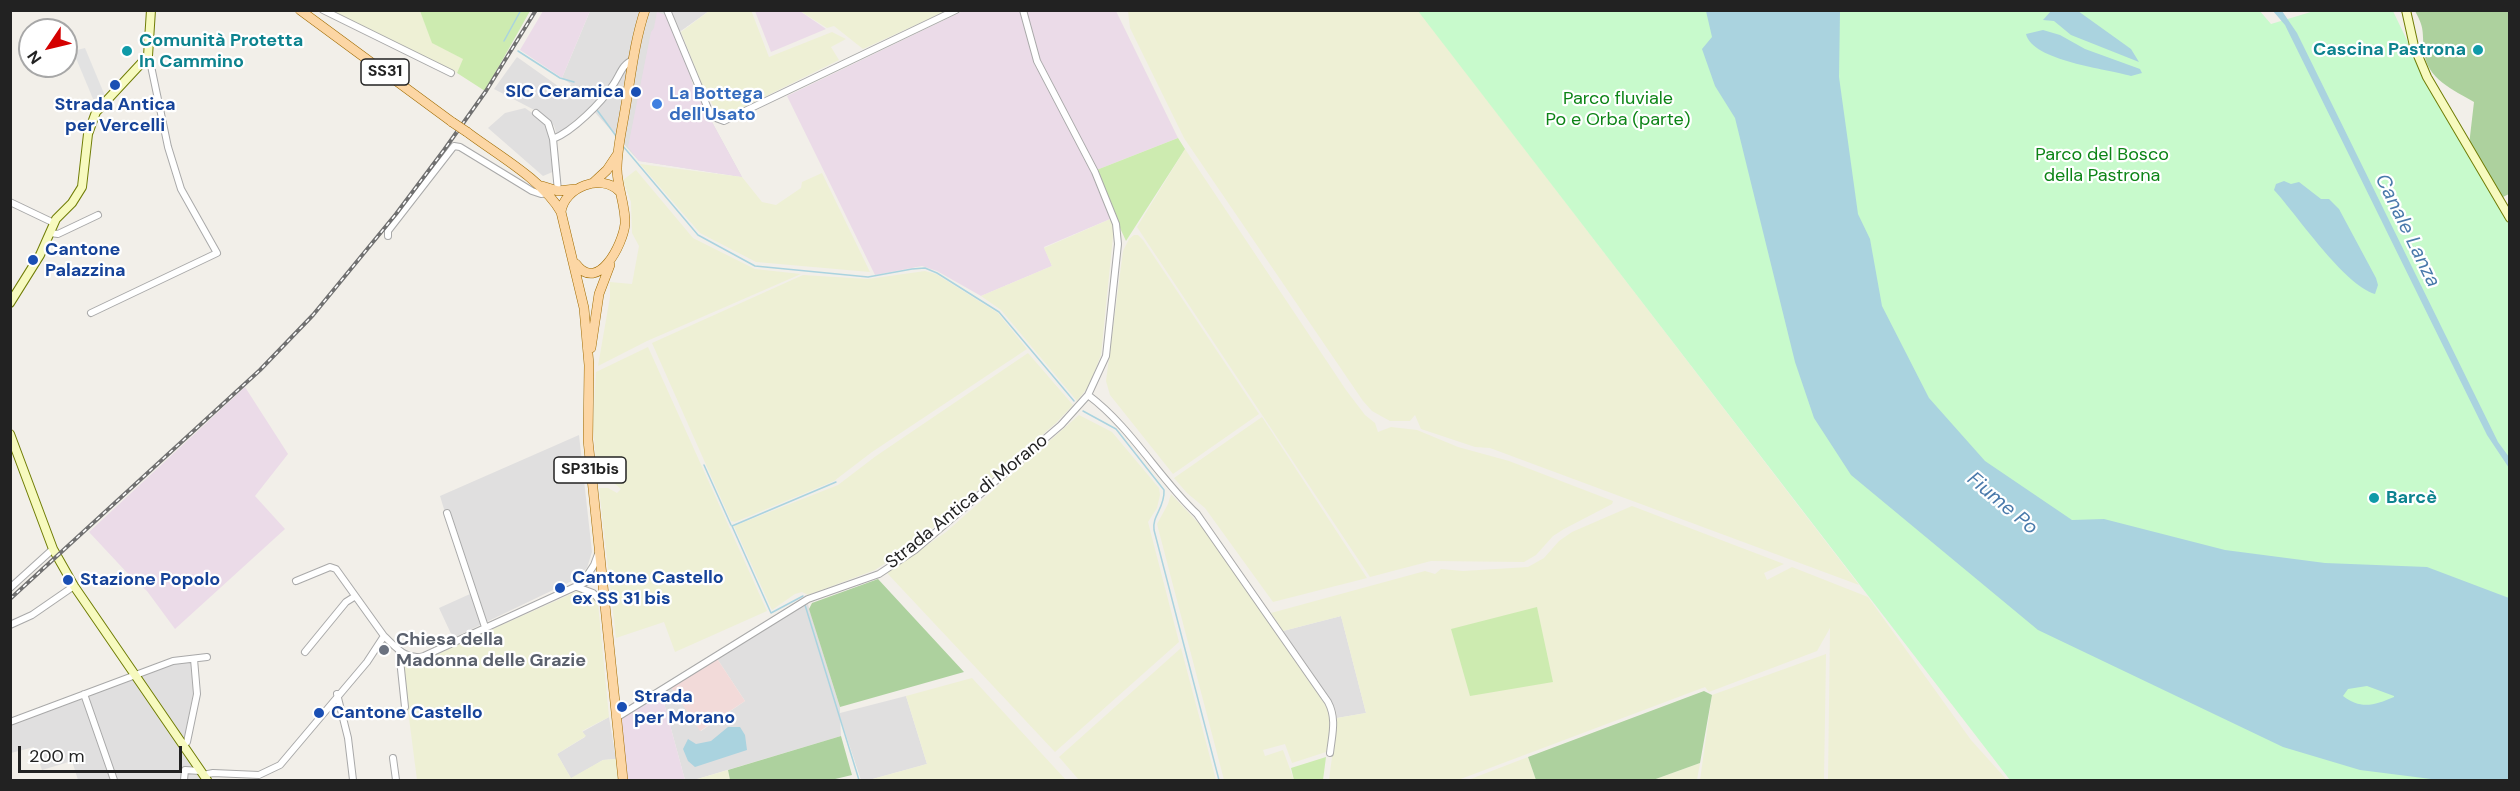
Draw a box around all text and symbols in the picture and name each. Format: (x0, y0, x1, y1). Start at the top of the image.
north arrow (18, 18, 78, 78)
place label: Comunità Protetta In Cammino (139, 30, 303, 72)
place label: Cascina Pastrona (2313, 39, 2466, 61)
marker: Cascina Pastrona (2471, 43, 2485, 57)
marker: Comunità Protetta In Cammino (120, 44, 134, 58)
text: N (23, 47, 46, 68)
road number: SS31 (361, 59, 409, 85)
marker: Strada Antica per Vercelli (108, 78, 122, 92)
place label: SIC Ceramica (505, 81, 624, 103)
place label: La Bottega dell'Usato (669, 83, 763, 125)
marker: SIC Ceramica (629, 85, 643, 99)
park label: Parco fluviale Po e Orba (parte) (1545, 88, 1691, 130)
place label: Strada Antica per Vercelli (54, 94, 176, 136)
marker: La Bottega dell'Usato (650, 97, 664, 111)
park label: Parco del Bosco della Pastrona (2035, 144, 2169, 186)
water label: Canale Lanza (2369, 171, 2445, 291)
place label: Cantone Palazzina (45, 239, 126, 282)
marker: Cantone Palazzina (26, 253, 40, 267)
street label: Strada Antica di Morano (882, 430, 1052, 574)
road number: SP31bis (554, 457, 626, 483)
water label: Fiume Po (1962, 468, 2042, 540)
place label: Barcè (2386, 487, 2437, 509)
marker: Barcè (2367, 491, 2381, 505)
place label: Cantone Castello ex SS 31 bis (572, 567, 724, 610)
place label: Stazione Popolo (80, 569, 220, 591)
marker: Stazione Popolo (61, 573, 75, 587)
marker: Cantone Castello ex SS 31 bis (553, 581, 567, 595)
place label: Chiesa della Madonna delle Grazie (396, 629, 586, 672)
marker: Chiesa della Madonna delle Grazie (377, 643, 391, 657)
place label: Strada per Morano (634, 686, 735, 728)
marker: Strada per Morano (615, 700, 629, 714)
place label: Cantone Castello (331, 702, 483, 724)
marker: Cantone Castello (312, 706, 326, 720)
scale bar (21, 734, 184, 772)
text: 200 m (29, 744, 85, 768)

